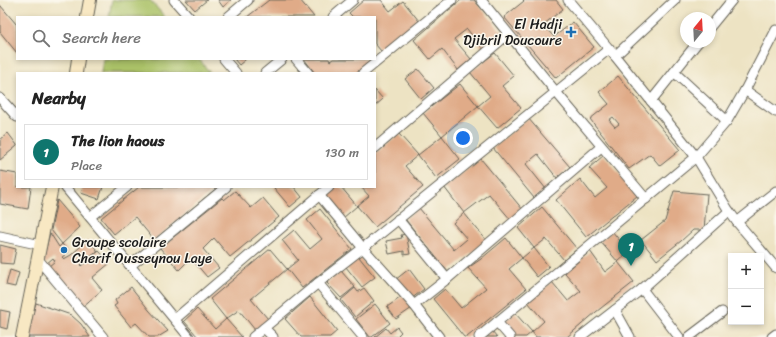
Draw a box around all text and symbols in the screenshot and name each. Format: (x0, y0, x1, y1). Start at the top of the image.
place label: El Hadji Djibril Doucoure (463, 12, 563, 53)
north arrow (680, 12, 716, 48)
search box (16, 16, 376, 60)
text: Search here (62, 25, 141, 51)
marker: El Hadji Djibril Doucoure (565, 26, 577, 38)
icon: search (30, 27, 52, 49)
text: Nearby (32, 83, 86, 113)
text: The lion haous (71, 128, 165, 154)
your location (453, 128, 473, 148)
text: 1 (43, 141, 49, 164)
text: 130 m (325, 141, 359, 164)
text: Place (71, 154, 102, 177)
place label: Groupe scolaire Cherif Ousseynou Laye (72, 230, 212, 271)
pin: 1 (618, 233, 644, 266)
marker: Groupe scolaire Cherif Ousseynou Laye (59, 245, 69, 255)
map controls (728, 253, 764, 325)
button: + (728, 253, 764, 289)
button: − (728, 289, 764, 325)

